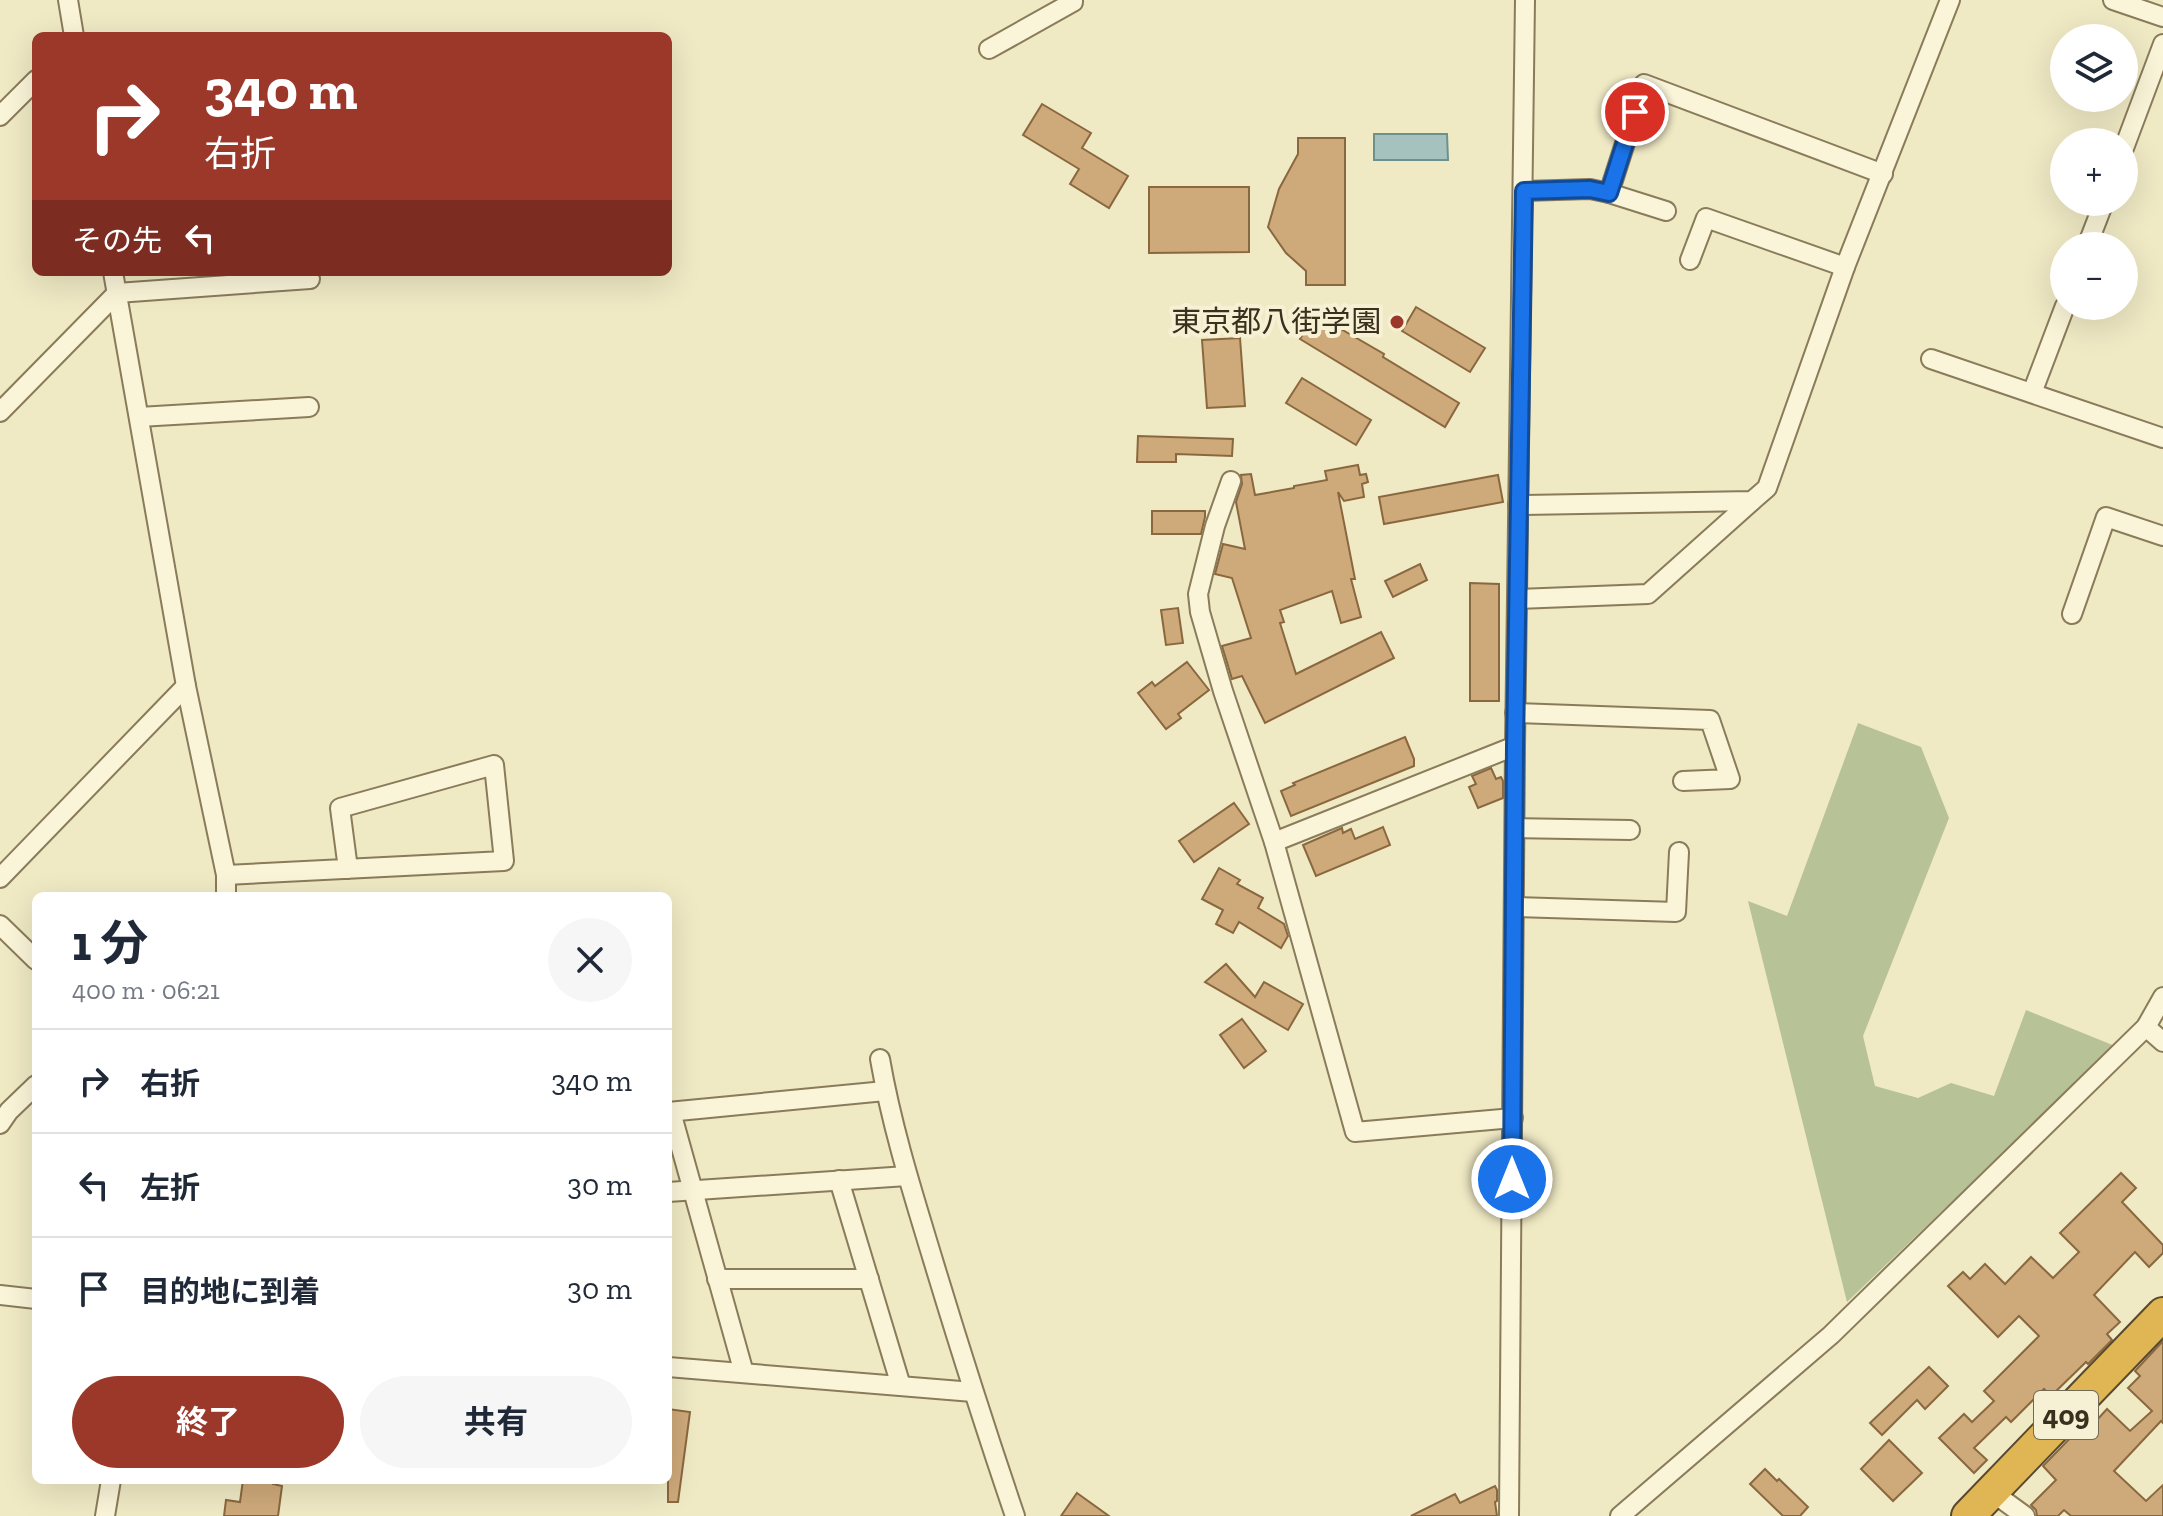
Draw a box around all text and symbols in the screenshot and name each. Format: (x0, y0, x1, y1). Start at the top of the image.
map controls (2050, 24, 2138, 320)
button: layers (2050, 24, 2138, 112)
text: 340 m (204, 56, 358, 123)
icon: right (72, 64, 176, 168)
pin (1601, 78, 1669, 146)
icon: arrive (1613, 90, 1657, 134)
button: + (2050, 128, 2138, 216)
text: 右折 (204, 132, 276, 175)
icon: left (178, 216, 222, 260)
text: その先 (72, 223, 162, 259)
button: − (2050, 232, 2138, 320)
place label: 東京都八街学園 (1171, 304, 1381, 340)
marker: 東京都八街学園 (1388, 313, 1406, 331)
text: 1 分 (72, 915, 148, 972)
button: close (548, 918, 632, 1002)
text: 400 m · 06:21 (72, 974, 220, 1006)
icon: right (72, 1059, 116, 1103)
text: 340 m (551, 1063, 632, 1099)
text: 右折 (140, 1066, 200, 1102)
position arrow (1470, 1137, 1554, 1221)
icon: left (72, 1163, 116, 1207)
text: 30 m (567, 1167, 632, 1203)
text: 左折 (140, 1170, 200, 1206)
icon: arrive (72, 1267, 116, 1311)
text: 30 m (567, 1271, 632, 1307)
text: 目的地に到着 (140, 1274, 320, 1310)
button: 終了 (72, 1376, 344, 1468)
button: 共有 (360, 1376, 632, 1468)
road number: 409 (2034, 1391, 2098, 1439)

